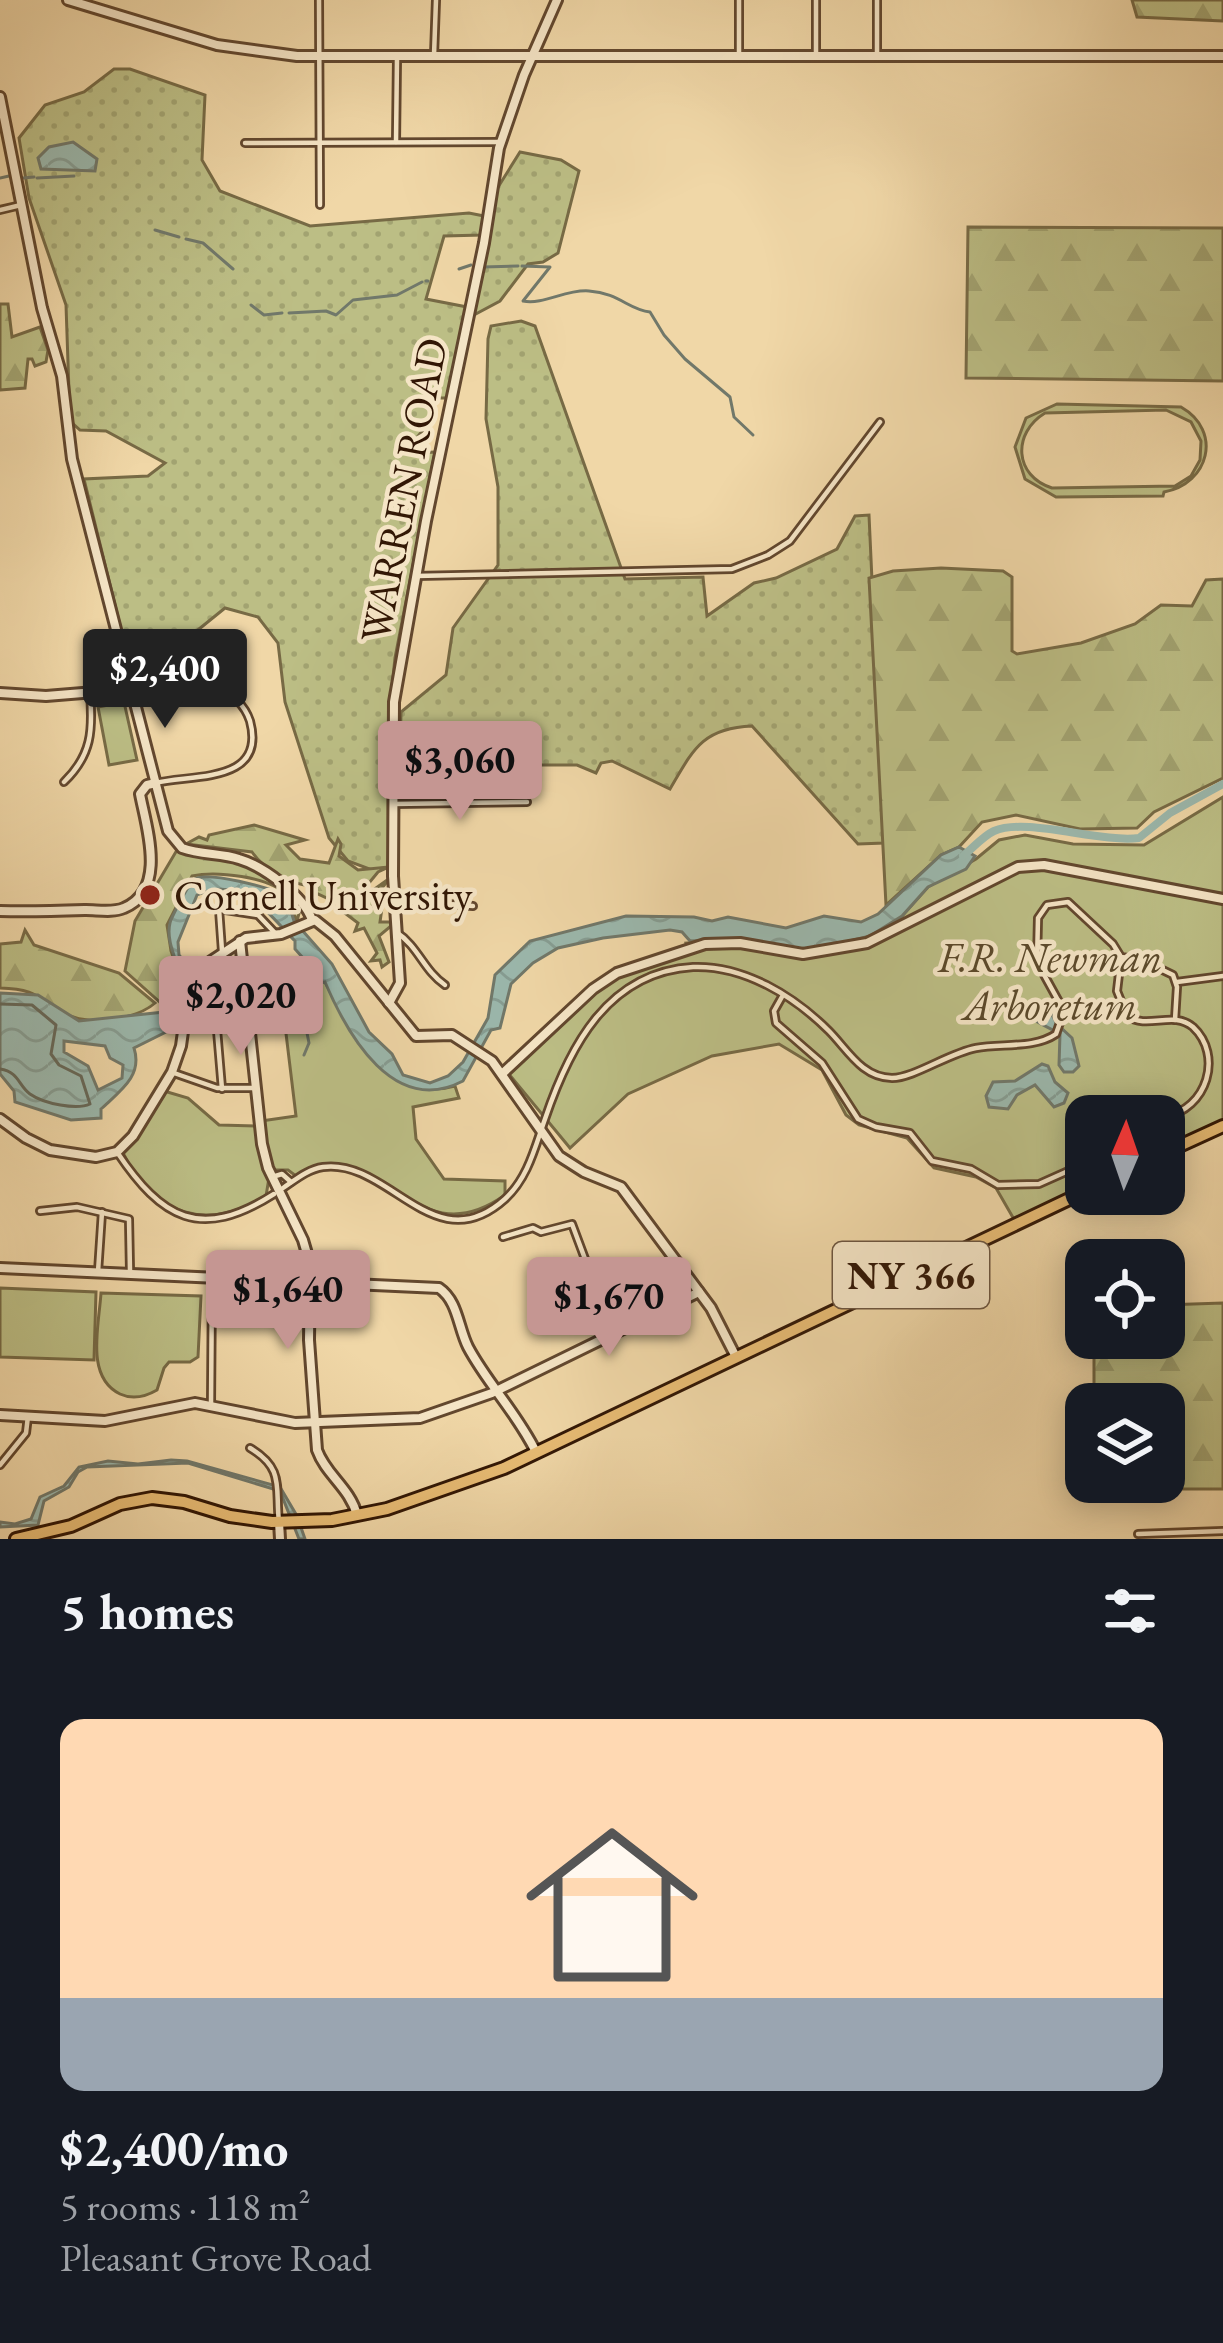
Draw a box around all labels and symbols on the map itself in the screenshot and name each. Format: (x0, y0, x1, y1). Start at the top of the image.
street label: WARREN ROAD (347, 333, 460, 647)
pin: $2,400 (67, 629, 263, 731)
pin: $3,060 (362, 721, 558, 823)
place label: Cornell University (174, 868, 473, 923)
marker: Cornell University (137, 882, 163, 908)
park label: F.R. Newman Arboretum (937, 930, 1162, 1033)
pin: $2,020 (143, 956, 339, 1058)
north arrow (1065, 1095, 1185, 1215)
road number: NY 366 (833, 1242, 989, 1308)
pin: $1,640 (190, 1250, 386, 1352)
pin: $1,670 (511, 1257, 707, 1359)

